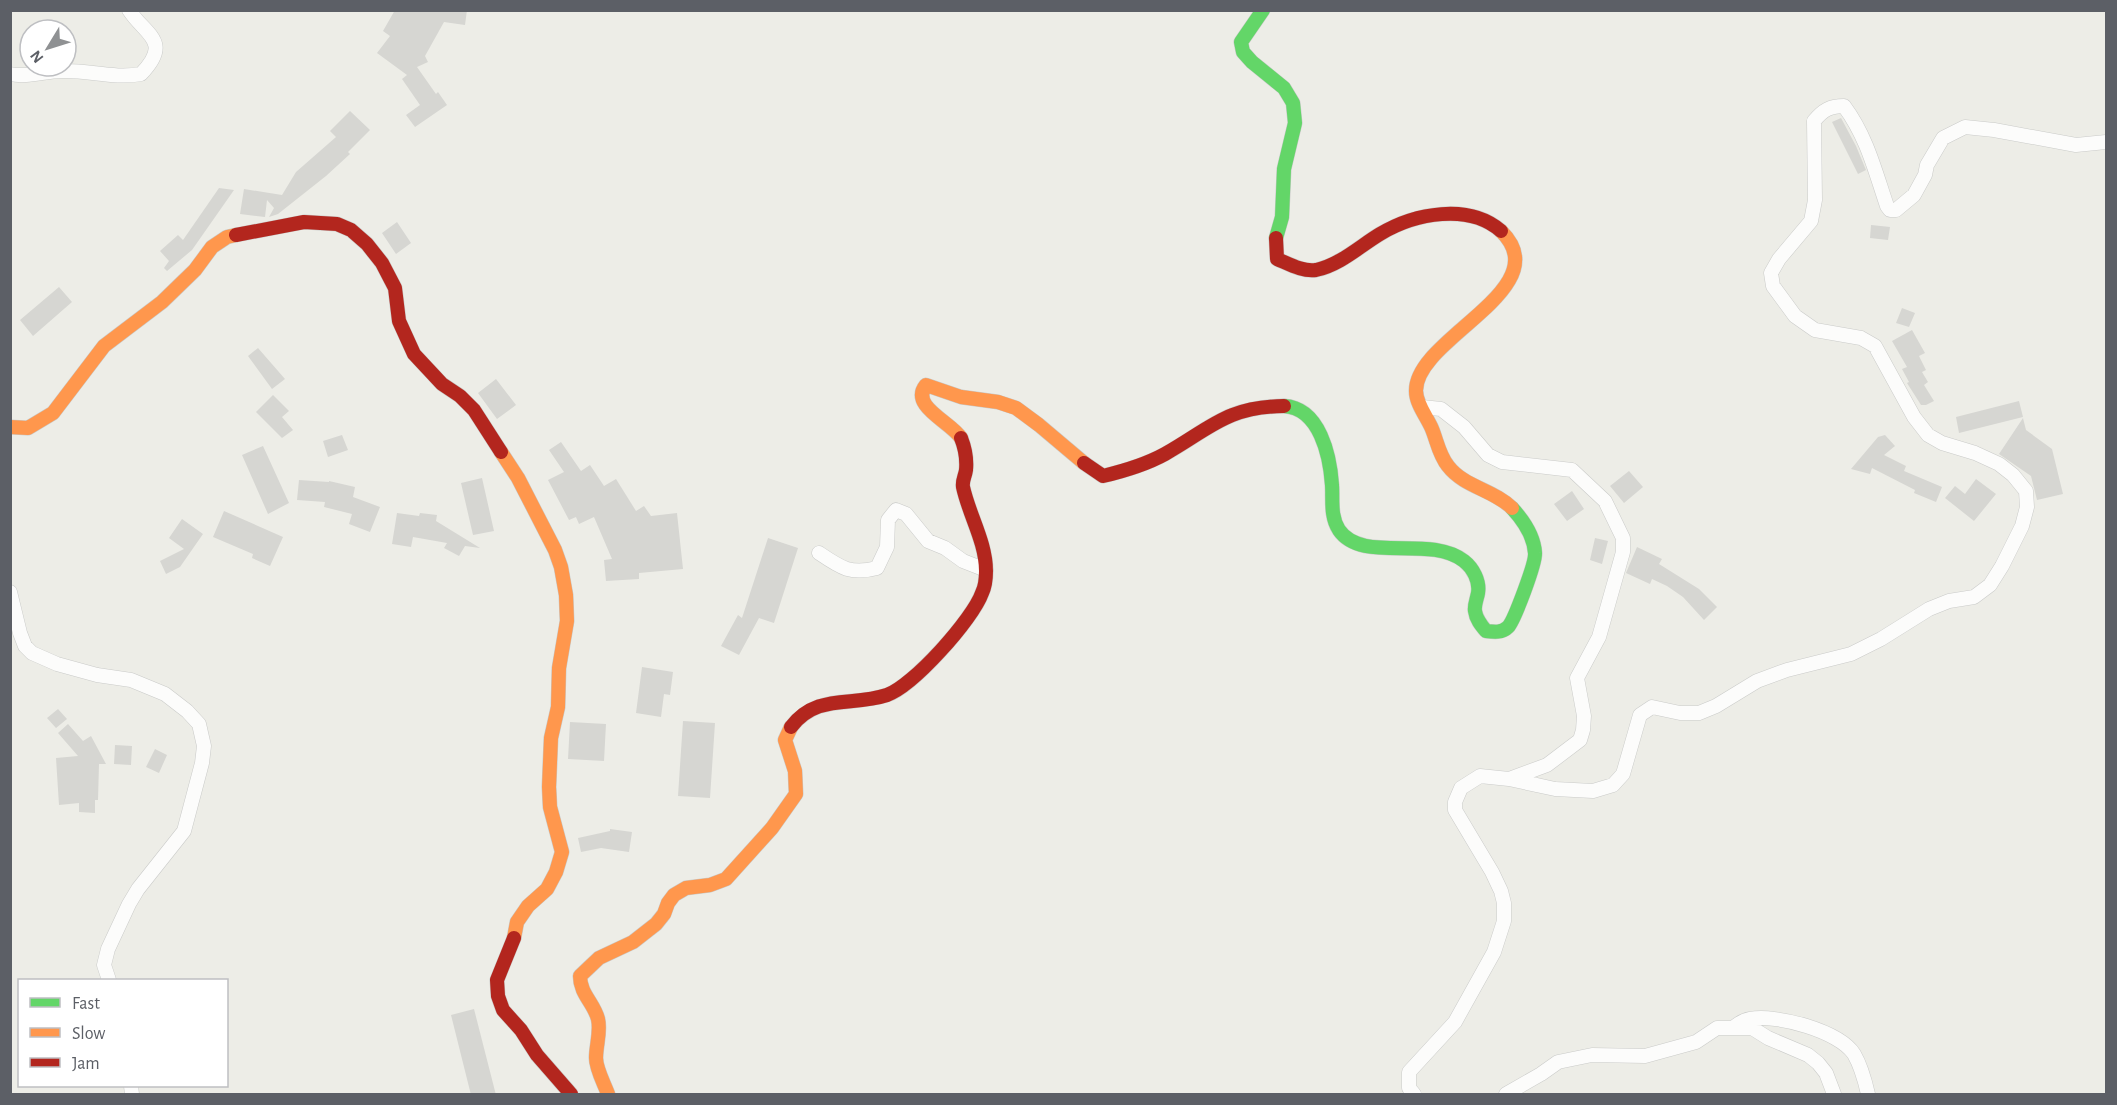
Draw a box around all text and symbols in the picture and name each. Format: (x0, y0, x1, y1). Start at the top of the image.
north arrow (18, 18, 78, 78)
text: N (27, 47, 47, 66)
legend (18, 979, 228, 1087)
text: Fast (72, 995, 100, 1013)
text: Slow (72, 1025, 105, 1043)
text: Jam (72, 1055, 100, 1073)

